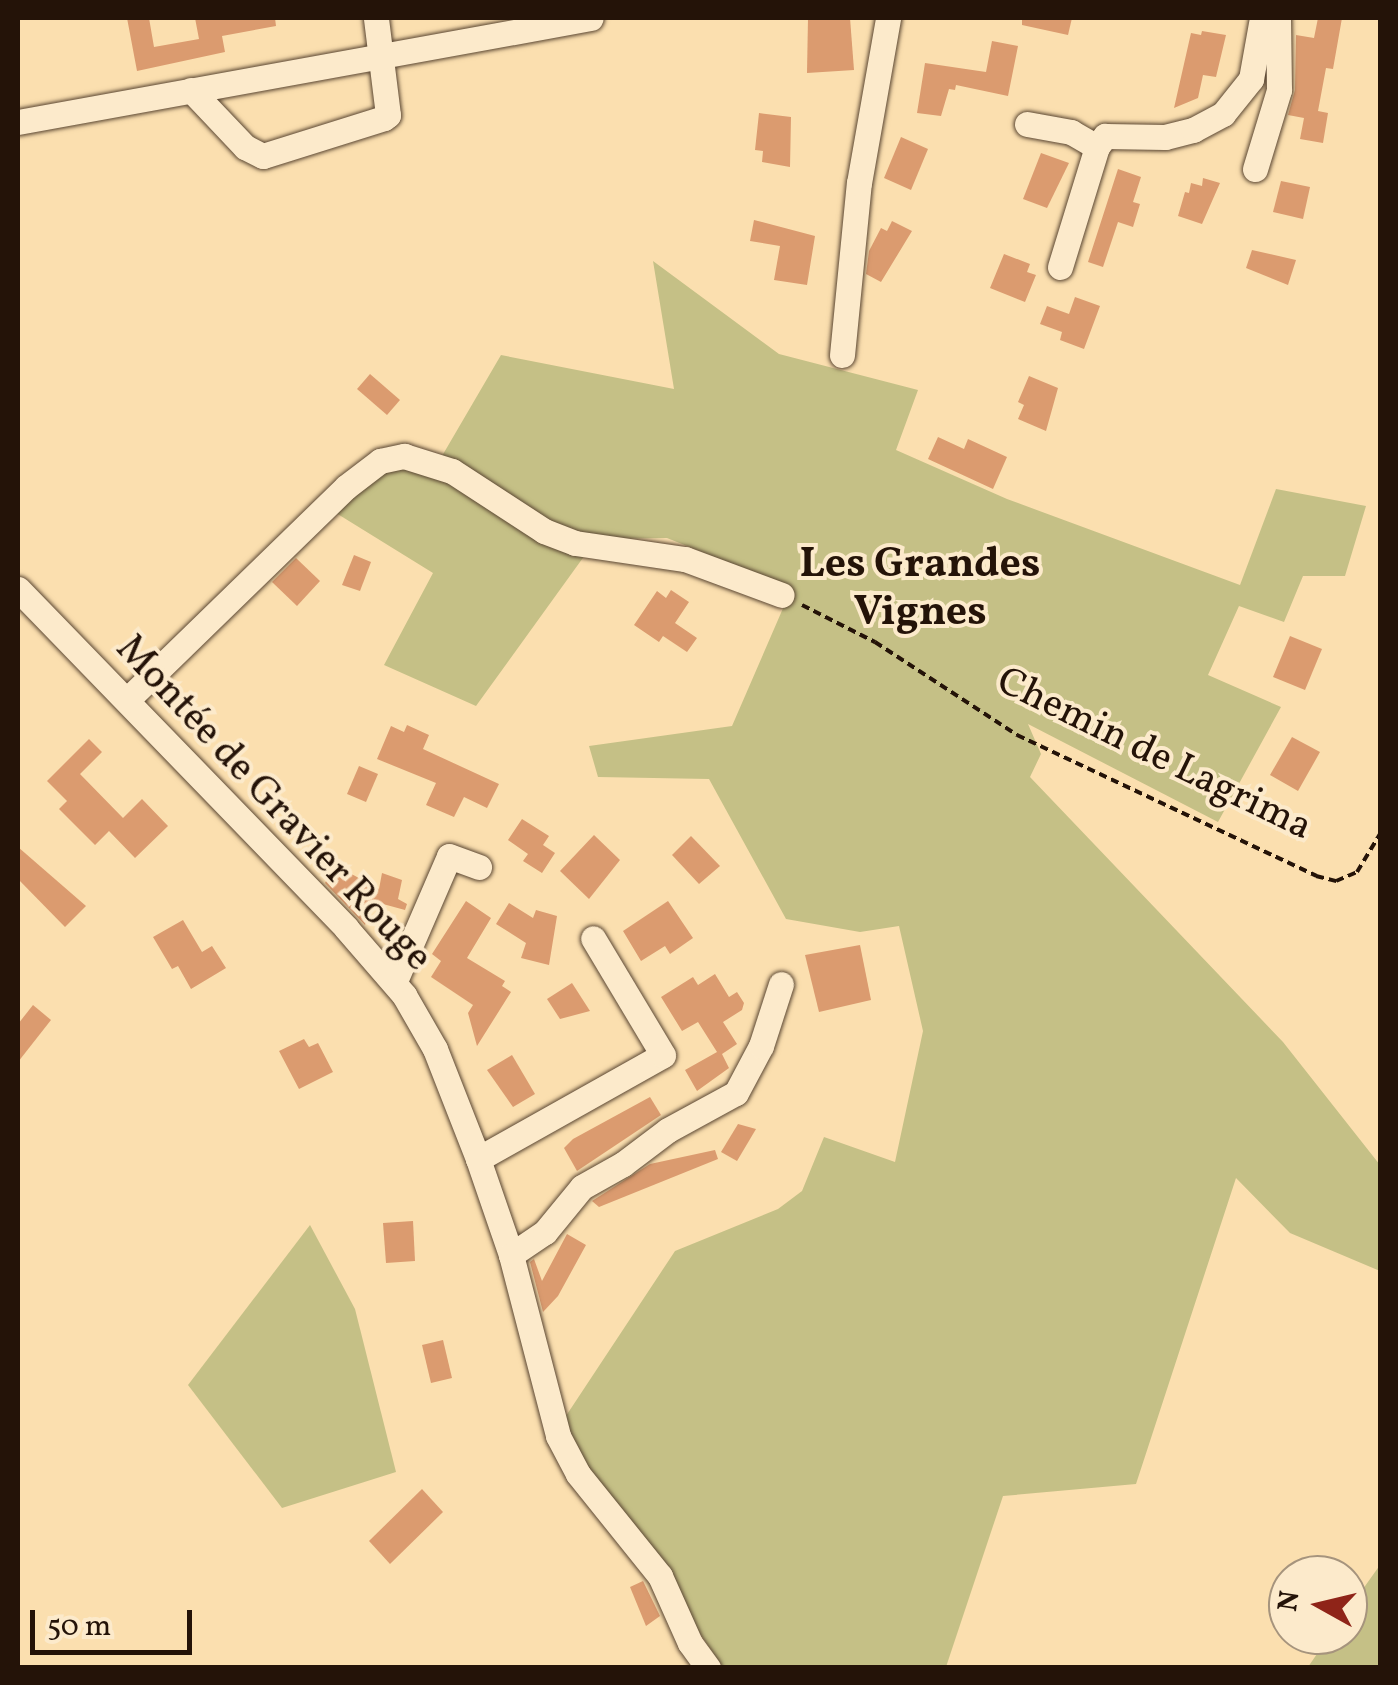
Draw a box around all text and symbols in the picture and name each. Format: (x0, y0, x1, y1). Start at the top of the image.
district label: Les Grandes Vignes (800, 541, 1040, 640)
street label: Montée de Gravier Rouge (105, 626, 441, 982)
street label: Chemin de Lagrima (989, 658, 1319, 852)
north arrow (1268, 1555, 1368, 1655)
text: N (1269, 1588, 1311, 1614)
scale bar (35, 1590, 198, 1652)
text: 50 m (47, 1606, 111, 1648)

